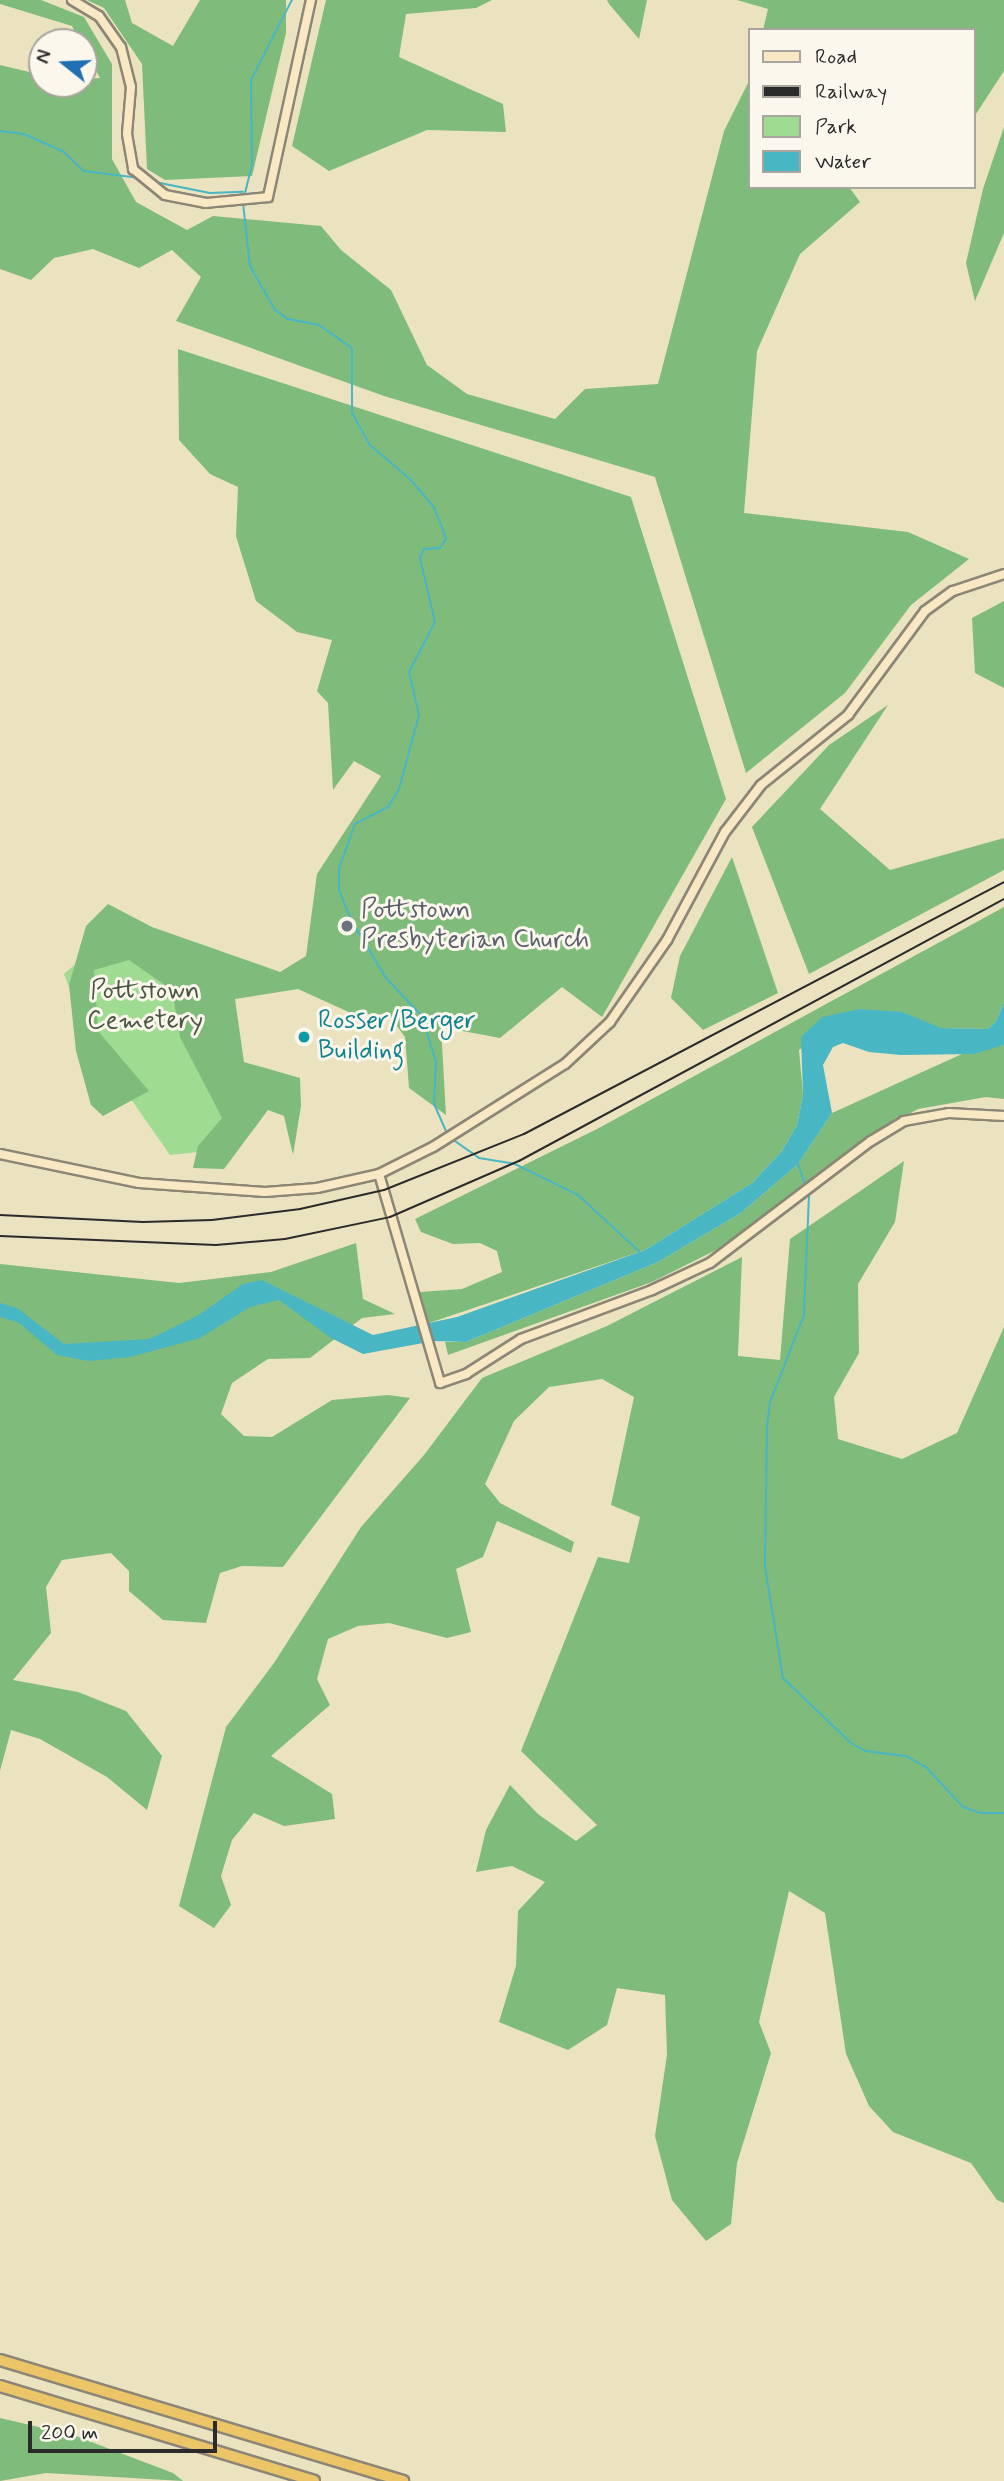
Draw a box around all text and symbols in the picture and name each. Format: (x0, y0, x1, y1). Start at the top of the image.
north arrow (28, 28, 98, 98)
legend (748, 28, 976, 189)
text: Road (815, 43, 857, 71)
text: N (31, 47, 58, 67)
text: Railway (815, 78, 887, 106)
text: Park (815, 113, 857, 141)
text: Water (815, 148, 871, 176)
place label: Pottstown Presbyterian Church (361, 895, 595, 956)
marker: Pottstown Presbyterian Church (339, 918, 355, 934)
park label: Pottstown Cemetery (87, 976, 203, 1038)
place label: Rosser/Berger Building (318, 1006, 476, 1068)
marker: Rosser/Berger Building (296, 1029, 312, 1045)
scale bar (32, 2408, 220, 2452)
text: 200 m (41, 2419, 98, 2447)

